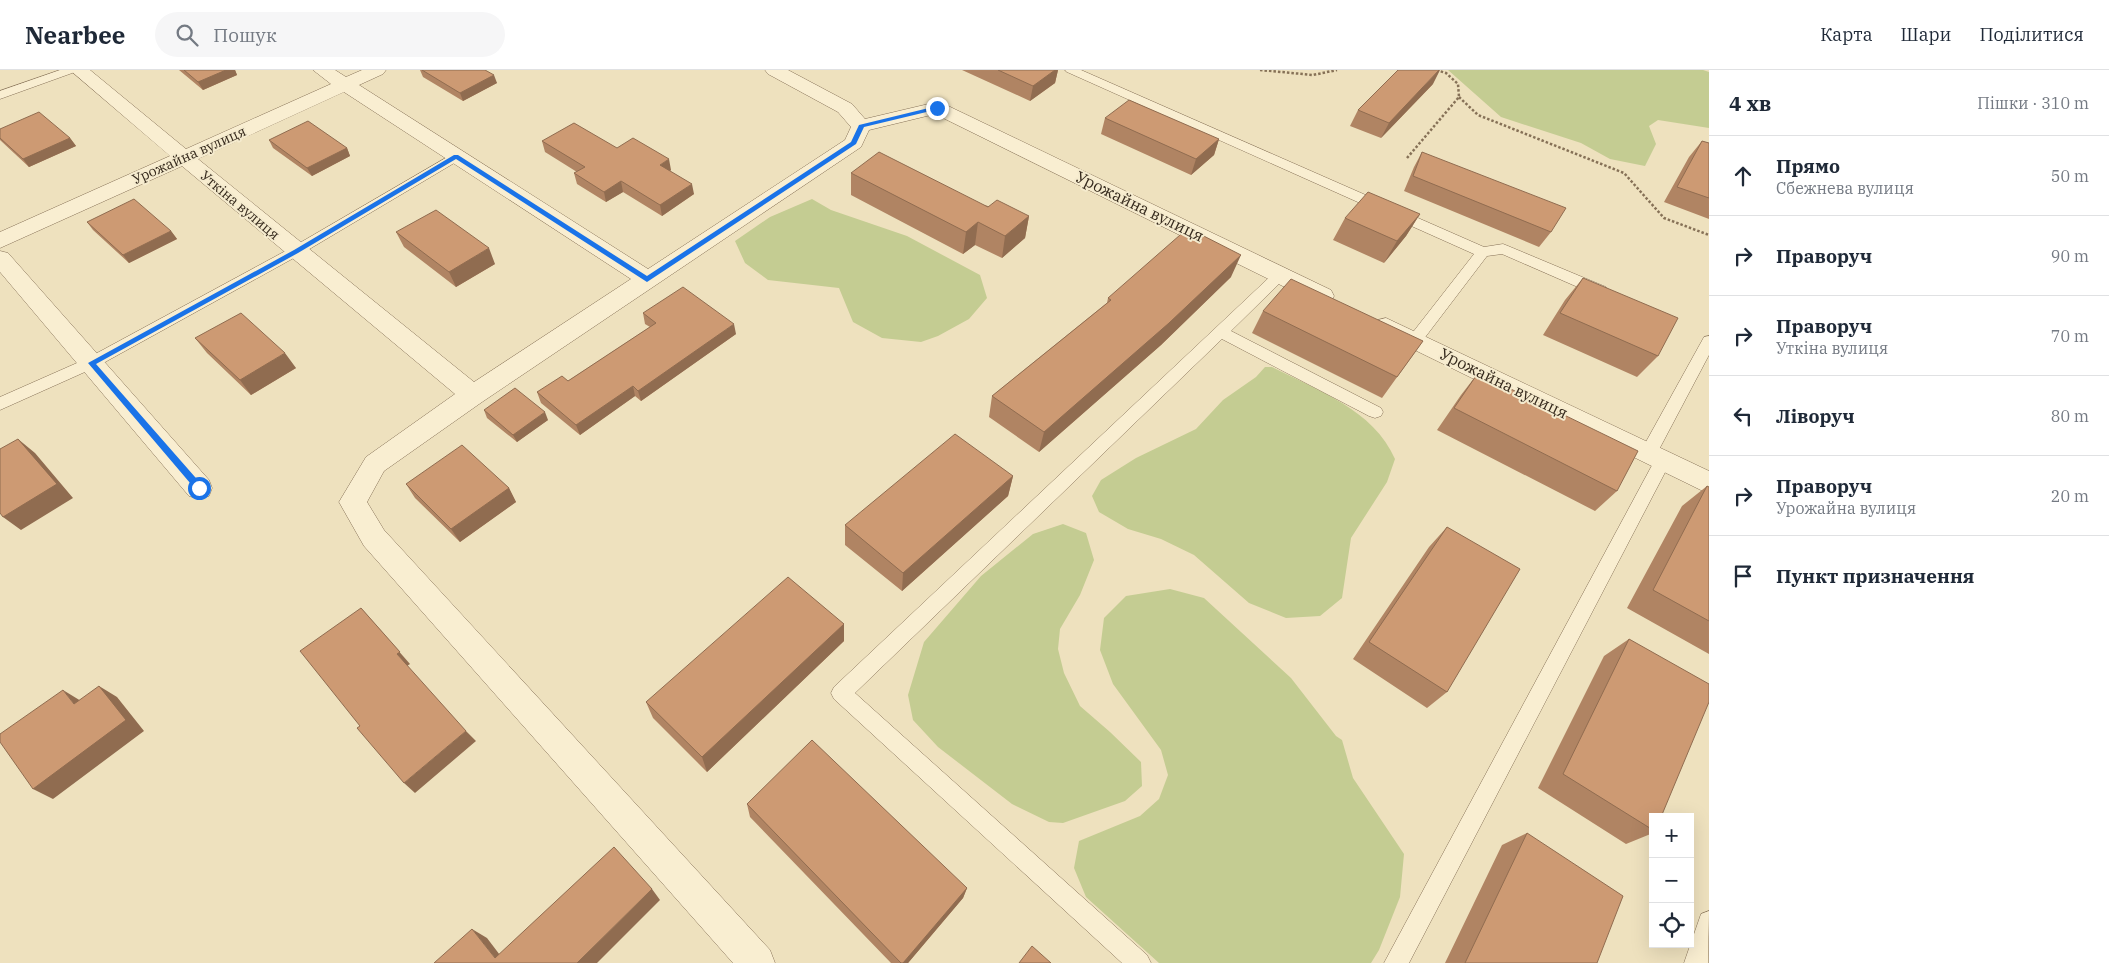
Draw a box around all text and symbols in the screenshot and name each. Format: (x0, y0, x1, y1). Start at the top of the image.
search box (155, 12, 505, 57)
text: Nearbee (25, 19, 125, 51)
icon: search (173, 21, 201, 49)
text: Пошук (213, 23, 277, 47)
text: Карта (1820, 23, 1873, 46)
text: Шари (1901, 23, 1951, 46)
text: Поділитися (1979, 23, 2084, 46)
text: 4 хв (1729, 89, 1771, 117)
text: Пішки · 310 m (1977, 93, 2089, 113)
route end (926, 97, 949, 120)
street label: Урожайна вулиця (129, 122, 249, 188)
text: Прямо (1776, 154, 1840, 178)
icon: ahead (1729, 162, 1757, 190)
street label: Урожайна вулиця (1073, 166, 1207, 246)
text: 50 m (2051, 166, 2089, 186)
street label: Уткiна вулиця (197, 167, 283, 243)
text: Сбежнева вулиця (1776, 178, 1914, 198)
icon: right (1729, 242, 1757, 270)
text: Праворуч (1776, 244, 1872, 268)
text: 90 m (2051, 246, 2089, 266)
text: Праворуч (1776, 314, 1872, 338)
icon: right (1729, 322, 1757, 350)
text: 70 m (2051, 326, 2089, 346)
text: Уткiна вулиця (1776, 338, 1888, 358)
street label: Урожайна вулиця (1437, 343, 1571, 423)
icon: left (1729, 402, 1757, 430)
text: Ліворуч (1776, 404, 1855, 428)
text: 80 m (2051, 406, 2089, 426)
text: Праворуч (1776, 474, 1872, 498)
route start (188, 477, 211, 500)
icon: right (1729, 482, 1757, 510)
text: 20 m (2051, 486, 2089, 506)
text: Урожайна вулиця (1776, 498, 1916, 518)
icon: arrive (1729, 562, 1757, 590)
text: Пункт призначення (1776, 564, 1974, 588)
map controls (1649, 813, 1694, 948)
button: + (1649, 813, 1694, 858)
button: − (1649, 858, 1694, 903)
button: locate (1649, 903, 1694, 948)

